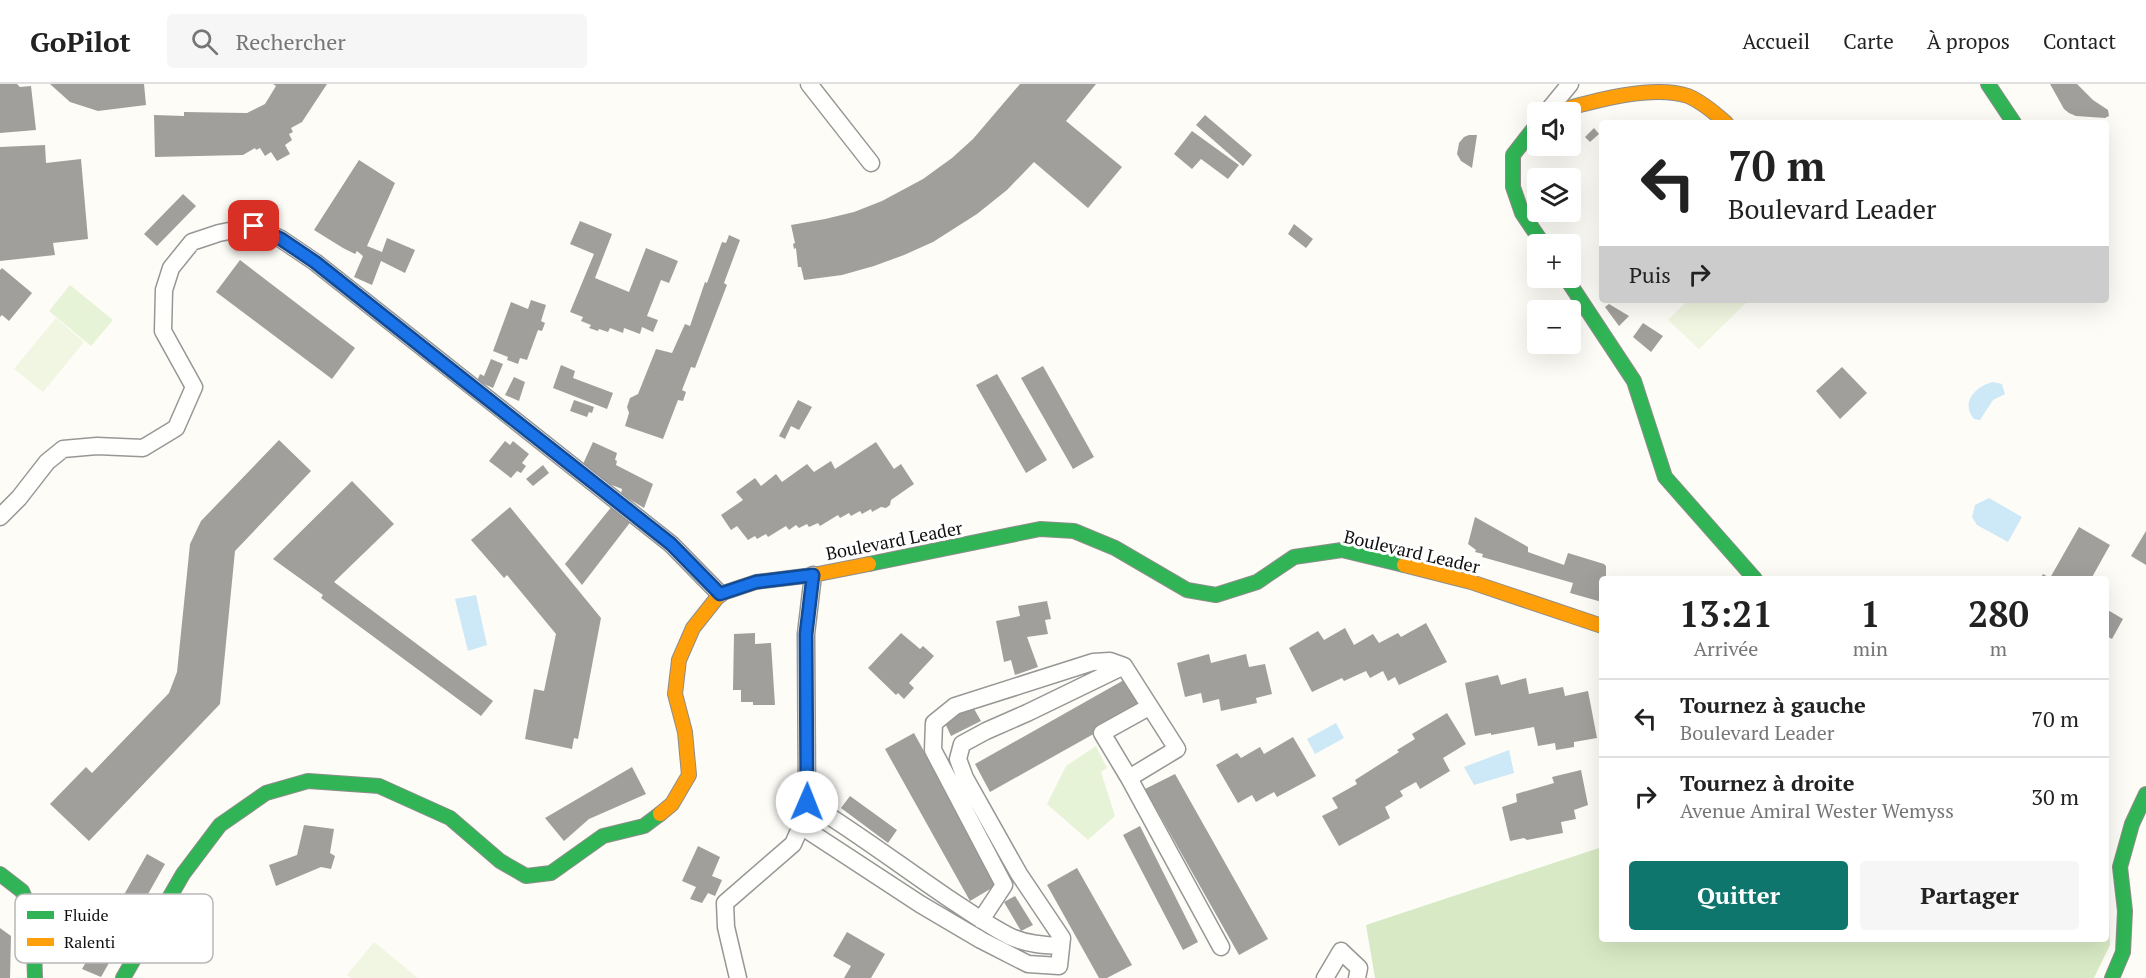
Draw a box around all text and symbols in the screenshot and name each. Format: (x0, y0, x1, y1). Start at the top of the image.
search box (167, 14, 587, 68)
text: GoPilot (30, 23, 131, 60)
icon: search (188, 25, 221, 58)
text: Rechercher (236, 27, 346, 56)
text: Accueil (1742, 27, 1810, 55)
text: Carte (1843, 27, 1894, 55)
text: À propos (1927, 27, 2010, 55)
text: Contact (2043, 27, 2116, 55)
map controls (1527, 102, 1581, 354)
button: sound (1527, 102, 1581, 156)
text: 70 m (1728, 137, 1826, 193)
icon: left (1629, 144, 1707, 222)
button: layers (1527, 168, 1581, 222)
text: Boulevard Leader (1728, 191, 1936, 227)
pin (228, 200, 279, 251)
icon: arrive (237, 209, 270, 242)
button: + (1527, 234, 1581, 288)
icon: right (1683, 258, 1716, 291)
text: Puis (1629, 260, 1671, 289)
button: − (1527, 300, 1581, 354)
street label: Boulevard Leader (823, 515, 965, 565)
street label: Boulevard Leader (1342, 524, 1482, 578)
text: 13:21 (1679, 590, 1773, 637)
text: 1 (1860, 590, 1881, 637)
text: 280 (1968, 590, 2029, 637)
text: Arrivée (1693, 635, 1758, 662)
text: min (1853, 635, 1888, 662)
text: m (1990, 635, 2007, 662)
text: Tournez à gauche (1680, 690, 1866, 719)
icon: left (1629, 702, 1662, 735)
text: 70 m (2031, 704, 2079, 733)
text: Boulevard Leader (1680, 719, 1834, 746)
text: Tournez à droite (1680, 768, 1855, 797)
position arrow (775, 770, 839, 834)
icon: right (1629, 780, 1662, 813)
text: 30 m (2031, 782, 2079, 811)
text: Avenue Amiral Wester Wemyss (1680, 797, 1954, 824)
button: Quitter (1629, 861, 1848, 930)
button: Partager (1860, 861, 2079, 930)
legend (15, 894, 213, 963)
text: Fluide (64, 904, 108, 926)
text: Ralenti (64, 931, 116, 953)

